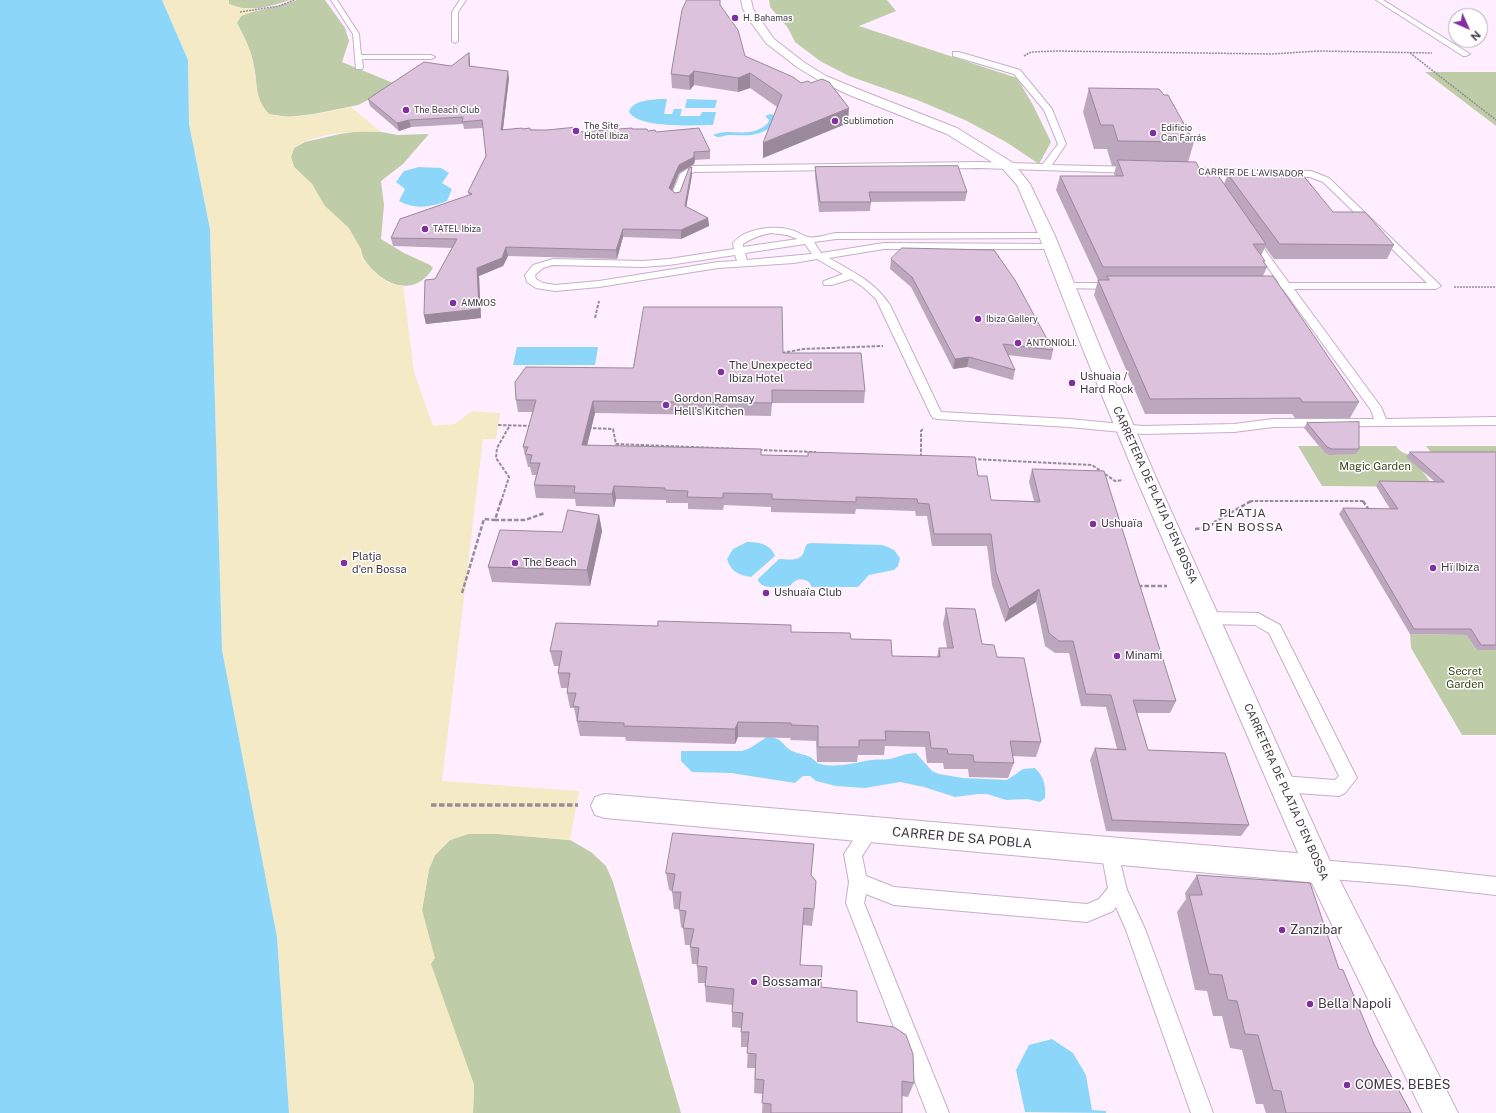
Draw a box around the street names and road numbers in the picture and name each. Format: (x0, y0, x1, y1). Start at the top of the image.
street label: CARRER DE L'AVISADOR (1198, 167, 1304, 179)
street label: CARRETERA DE PLATJA D'EN BOSSA (1110, 404, 1200, 586)
street label: CARRETERA DE PLATJA D'EN BOSSA (1241, 701, 1331, 883)
street label: CARRER DE SA POBLA (891, 824, 1033, 852)

